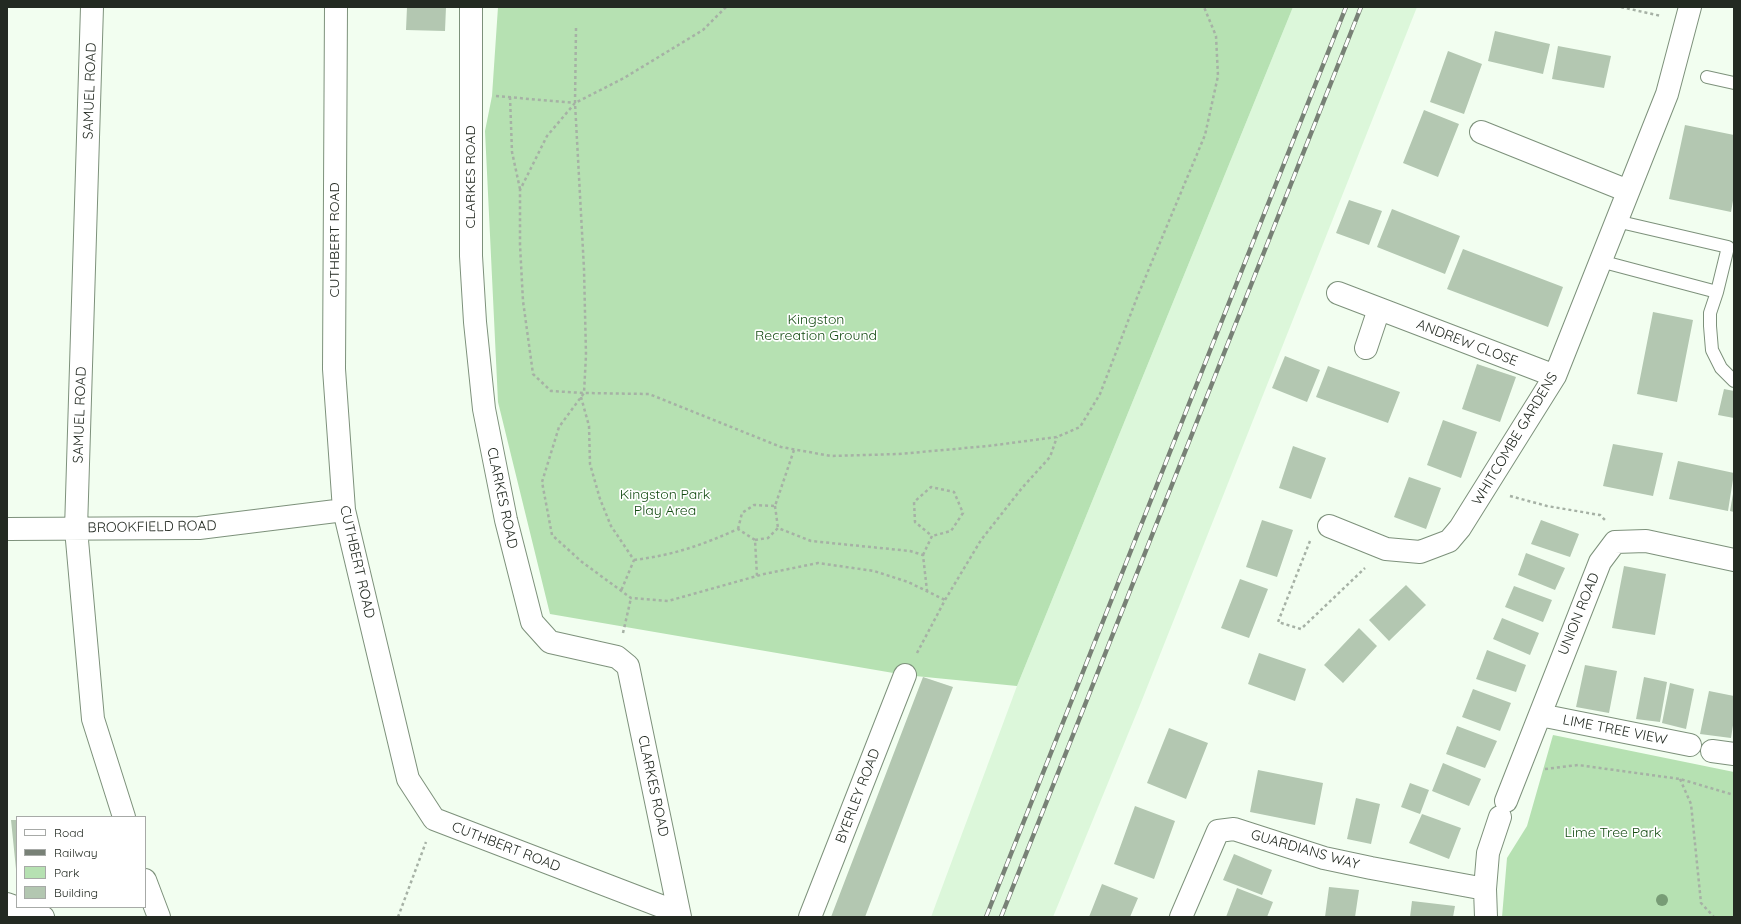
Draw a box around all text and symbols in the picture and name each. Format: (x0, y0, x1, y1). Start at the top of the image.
street label: SAMUEL ROAD (80, 42, 100, 140)
street label: CLARKES ROAD (463, 125, 479, 229)
street label: CUTHBERT ROAD (327, 182, 343, 298)
park label: Kingston Recreation Ground (755, 312, 877, 344)
street label: ANDREW CLOSE (1414, 316, 1520, 370)
street label: SAMUEL ROAD (70, 366, 90, 464)
street label: WHITCOMBE GARDENS (1469, 370, 1561, 508)
street label: CLARKES ROAD (483, 446, 521, 550)
park label: Kingston Park Play Area (620, 487, 710, 520)
street label: CUTHBERT ROAD (336, 504, 378, 620)
street label: BROOKFIELD ROAD (87, 517, 217, 537)
street label: UNION ROAD (1555, 570, 1603, 658)
street label: LIME TREE VIEW (1561, 712, 1669, 748)
street label: CLARKES ROAD (634, 734, 672, 838)
street label: BYERLEY ROAD (832, 746, 884, 846)
legend (16, 816, 146, 908)
street label: CUTHBERT ROAD (449, 819, 563, 875)
text: Road (54, 825, 84, 840)
park label: Lime Tree Park (1565, 825, 1661, 841)
street label: GUARDIANS WAY (1249, 826, 1361, 874)
text: Railway (54, 845, 98, 860)
text: Park (54, 865, 79, 880)
text: Building (54, 885, 98, 900)

